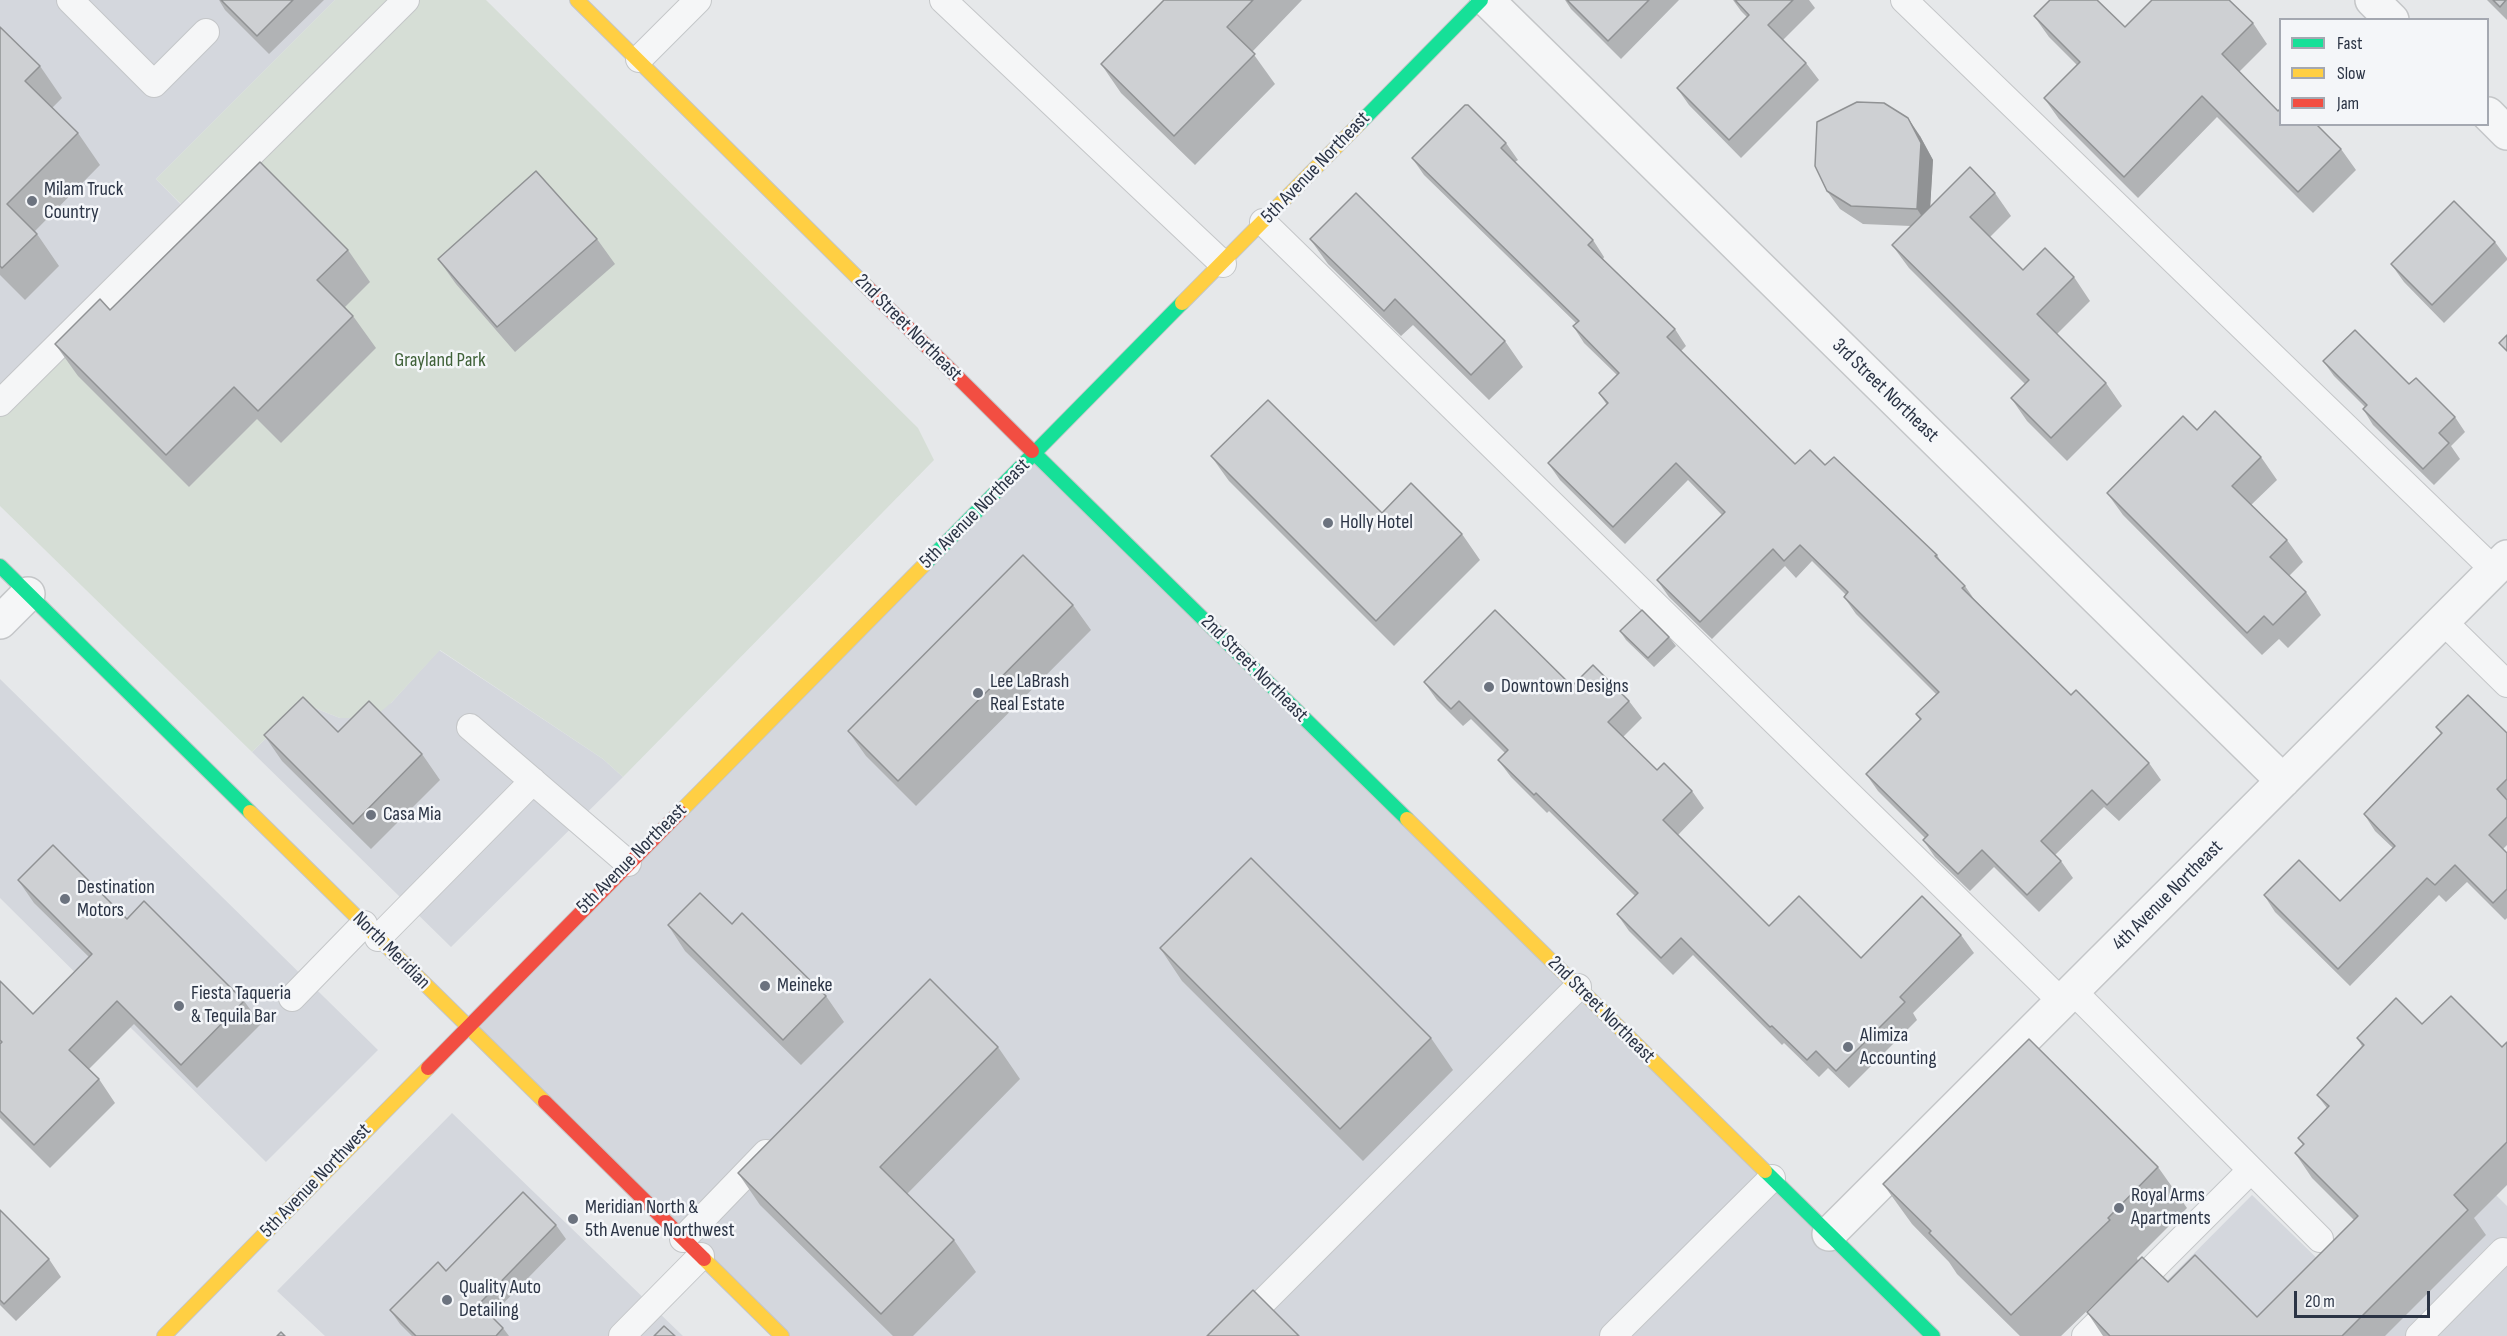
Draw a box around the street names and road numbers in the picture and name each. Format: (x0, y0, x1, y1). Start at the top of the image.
street label: 5th Avenue Northeast (1257, 107, 1375, 229)
street label: 2nd Street Northeast (849, 269, 967, 387)
street label: 3rd Street Northeast (1827, 334, 1943, 448)
street label: 5th Avenue Northeast (915, 454, 1035, 574)
street label: 2nd Street Northeast (1195, 610, 1313, 728)
street label: 5th Avenue Northeast (572, 799, 692, 919)
street label: 4th Avenue Northeast (2108, 836, 2228, 956)
street label: North Meridian (347, 907, 435, 995)
street label: 2nd Street Northeast (1542, 951, 1660, 1069)
street label: 5th Avenue Northwest (255, 1119, 377, 1243)

